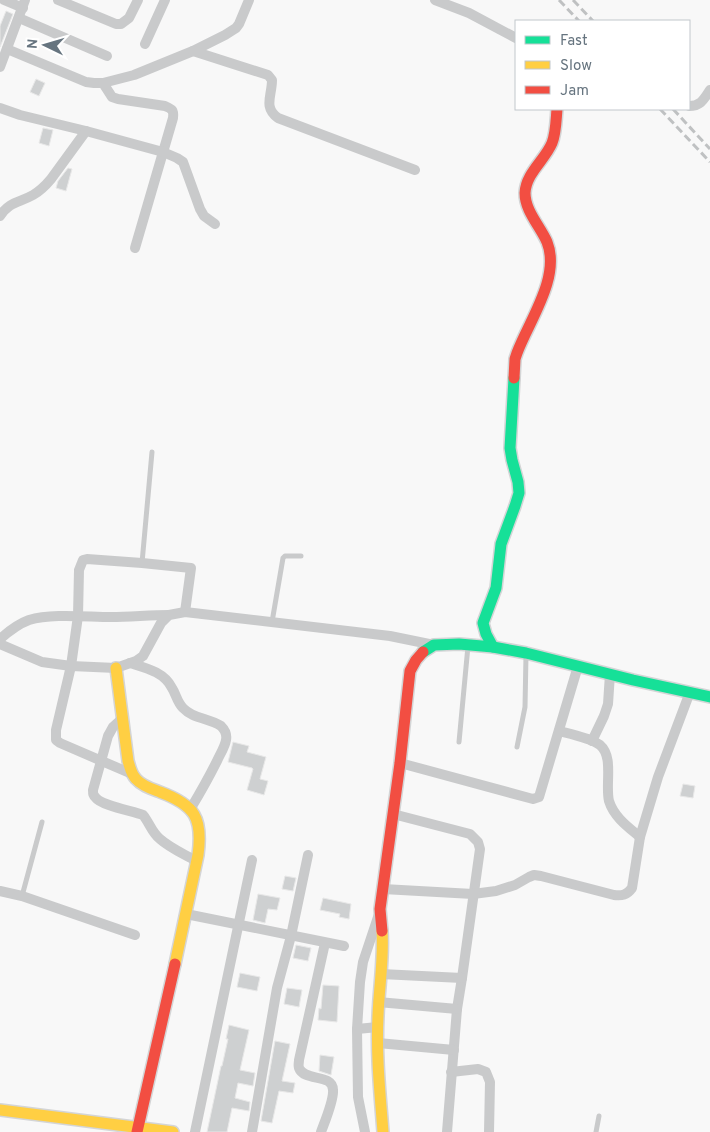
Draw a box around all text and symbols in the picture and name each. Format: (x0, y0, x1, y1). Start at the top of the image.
north arrow (20, 20, 70, 70)
legend (515, 20, 690, 110)
text: Fast (560, 32, 588, 51)
text: N (25, 38, 42, 50)
text: Slow (560, 57, 592, 76)
text: Jam (560, 82, 589, 101)

